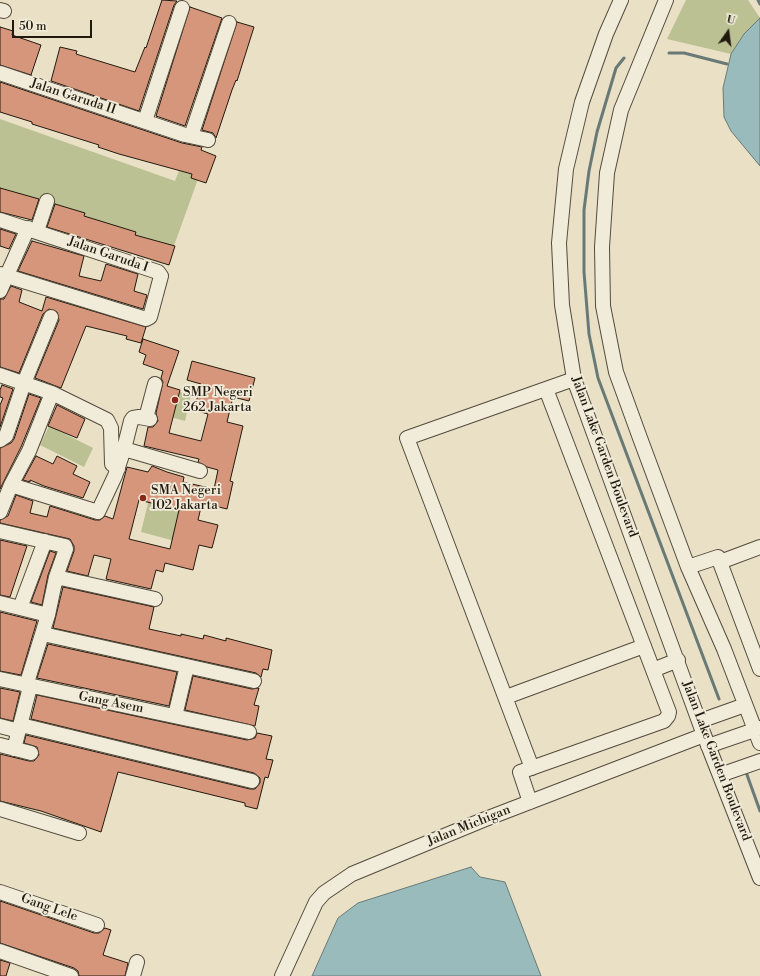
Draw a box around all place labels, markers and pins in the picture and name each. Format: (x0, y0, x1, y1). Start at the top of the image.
place label: SMP Negeri 262 Jakarta (183, 385, 253, 416)
marker: SMP Negeri 262 Jakarta (170, 395, 180, 405)
place label: SMA Negeri 102 Jakarta (151, 483, 221, 514)
marker: SMA Negeri 102 Jakarta (138, 493, 148, 503)

